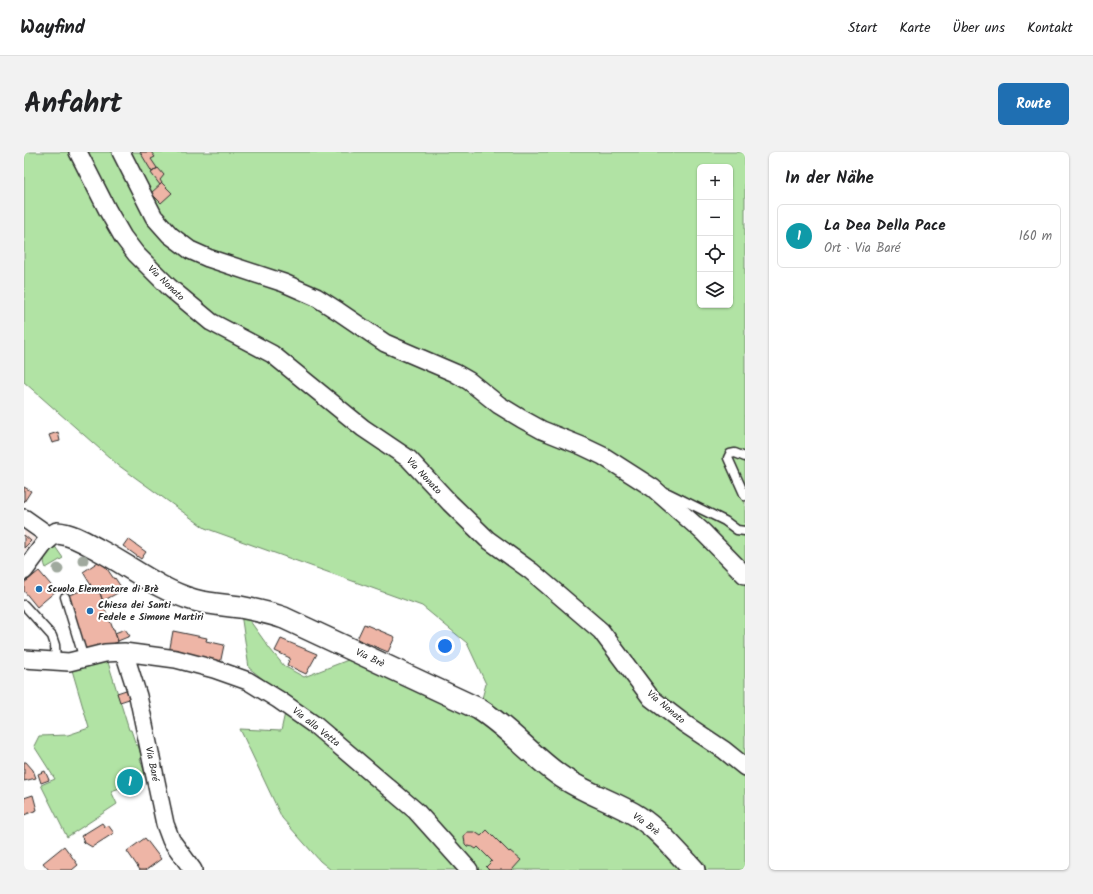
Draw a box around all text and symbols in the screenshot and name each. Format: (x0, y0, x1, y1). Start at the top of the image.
text: Wayfind (20, 13, 85, 43)
text: Start (848, 17, 877, 39)
text: Karte (899, 17, 931, 39)
text: Über uns (953, 17, 1005, 39)
text: Kontakt (1027, 17, 1073, 39)
text: Anfahrt (24, 82, 122, 127)
button: Route (998, 83, 1069, 125)
map controls (697, 164, 733, 308)
button: + (697, 164, 733, 200)
text: In der Nähe (785, 165, 874, 192)
button: − (697, 200, 733, 236)
text: La Dea Della Pace (824, 214, 946, 238)
text: 1 (797, 226, 801, 247)
text: 160 m (1019, 226, 1052, 247)
button: locate (697, 236, 733, 272)
text: Ort · Via Baré (824, 238, 901, 259)
street label: Via Nonato (144, 261, 188, 305)
button: layers (697, 272, 733, 308)
street label: Via Nonato (402, 454, 446, 499)
place label: Scuola Elementare di Brè (47, 581, 159, 597)
marker: Scuola Elementare di Brè (34, 584, 44, 594)
place label: Chiesa dei Santi Fedele e Simone Martiri (98, 597, 204, 625)
marker: Chiesa dei Santi Fedele e Simone Martiri (85, 606, 95, 616)
your location (435, 636, 455, 656)
street label: Via Brè (353, 644, 388, 672)
street label: Via Nonato (643, 686, 689, 728)
street label: Via alla Vetta (289, 703, 344, 751)
street label: Via Baré (141, 745, 164, 783)
pin: 1 (117, 767, 143, 797)
street label: Via Brè (629, 808, 663, 840)

